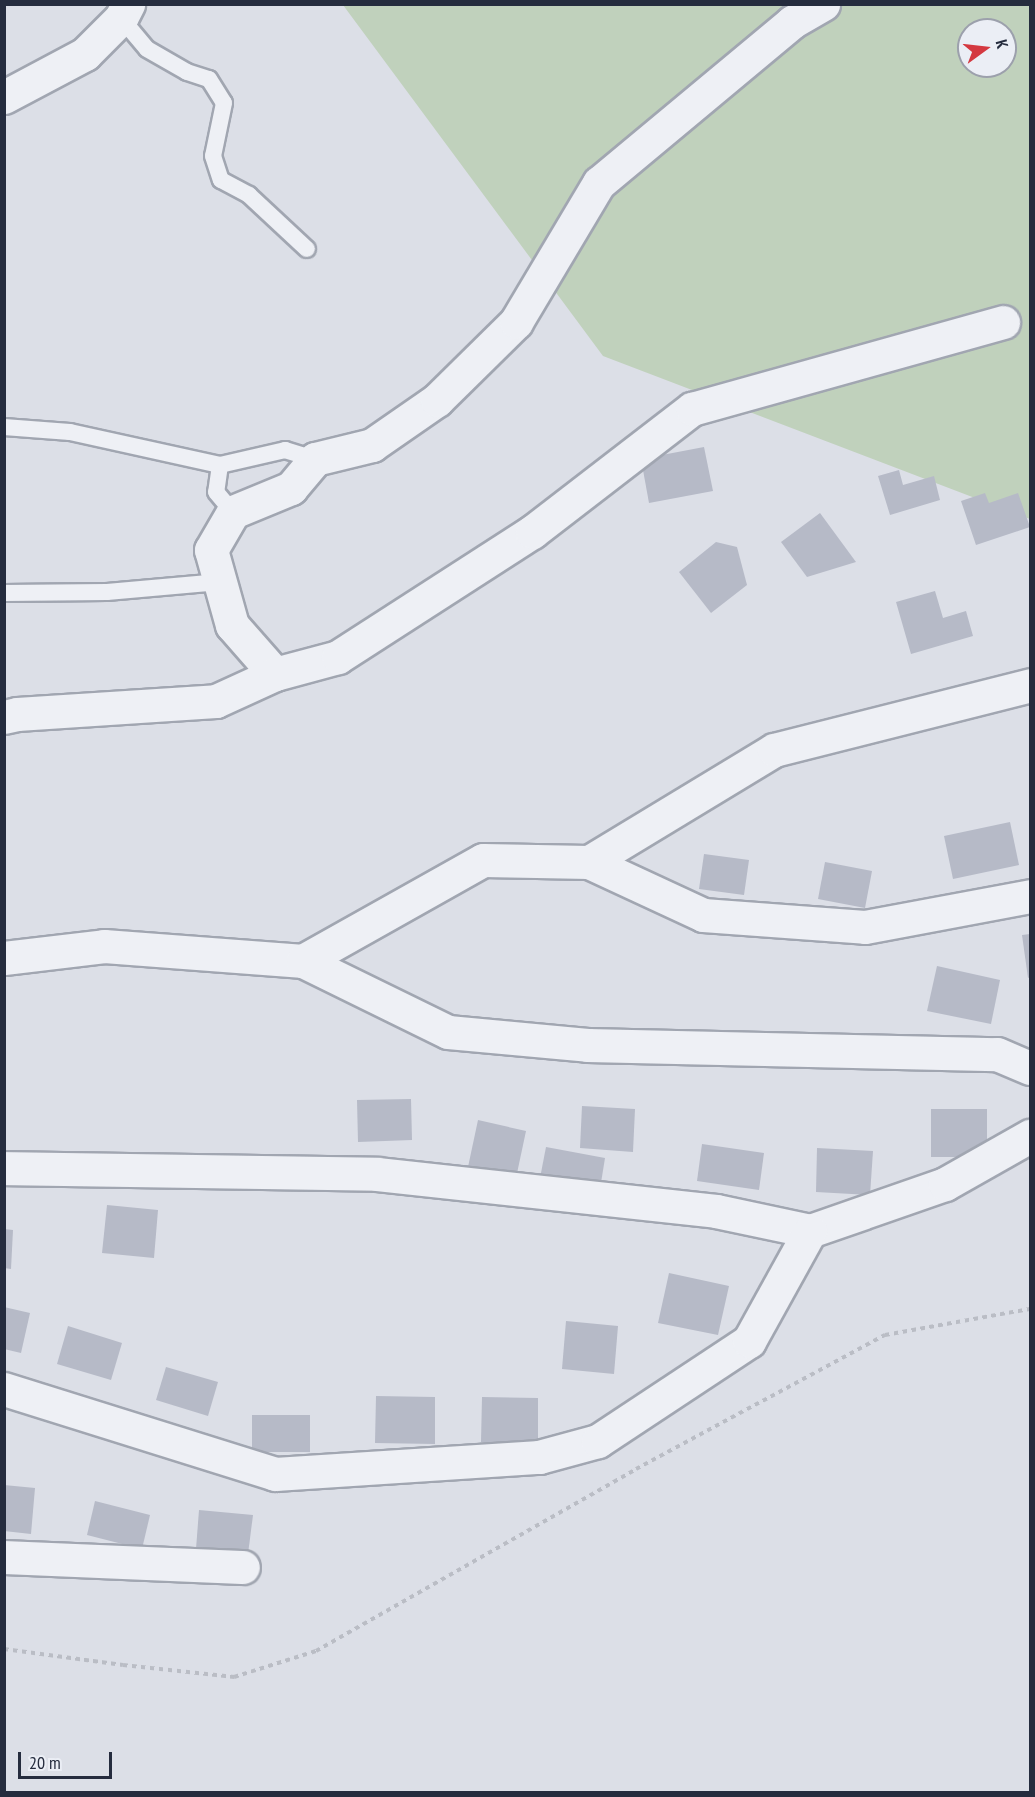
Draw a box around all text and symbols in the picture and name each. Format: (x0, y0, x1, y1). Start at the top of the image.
north arrow (957, 18, 1017, 78)
text: K (992, 37, 1013, 50)
scale bar (21, 1740, 116, 1778)
text: 20 m (29, 1751, 61, 1774)

